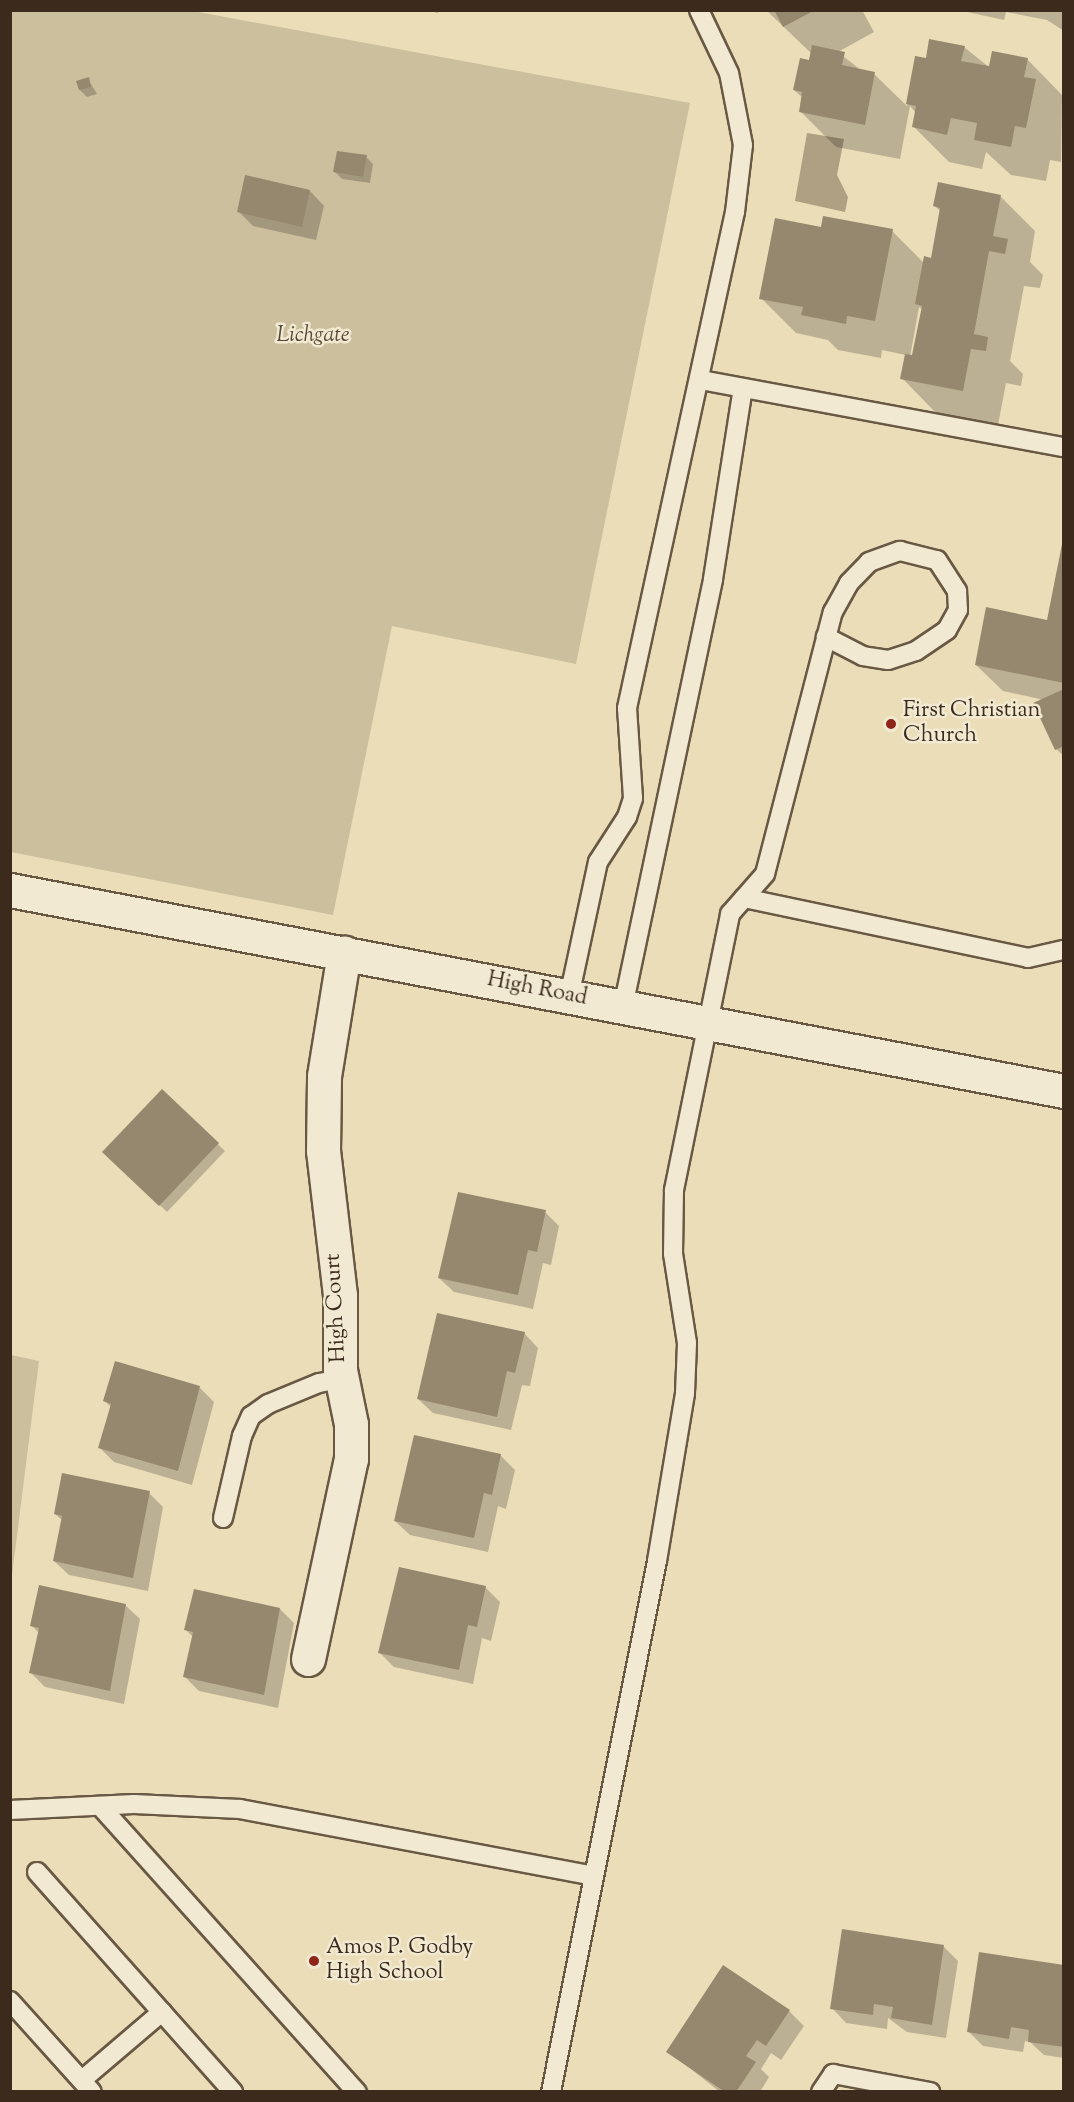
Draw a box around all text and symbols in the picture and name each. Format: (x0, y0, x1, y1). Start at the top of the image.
park label: Lichgate (276, 324, 350, 350)
place label: First Christian Church (903, 698, 1041, 750)
marker: First Christian Church (884, 717, 898, 731)
street label: High Road (485, 967, 589, 1013)
street label: High Court (321, 1253, 353, 1363)
place label: Amos P. Godby High School (326, 1935, 473, 1987)
marker: Amos P. Godby High School (307, 1954, 321, 1968)

